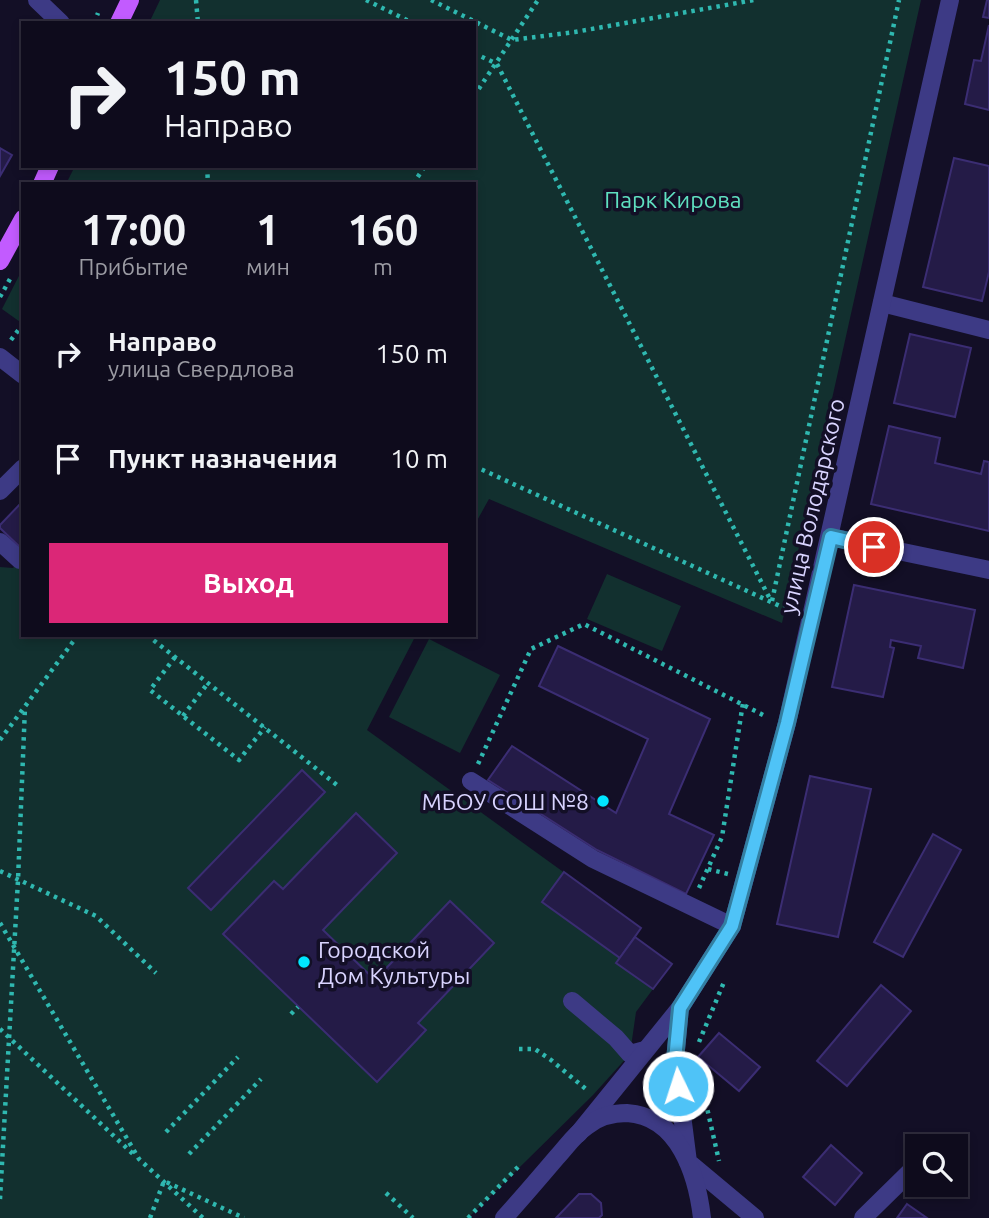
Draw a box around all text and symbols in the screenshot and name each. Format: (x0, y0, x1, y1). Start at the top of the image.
icon: right (49, 49, 140, 140)
text: 150 m (164, 49, 301, 104)
text: Направо (164, 107, 293, 143)
park label: Парк Кирова (604, 187, 742, 212)
text: 17:00 (81, 206, 186, 253)
text: 1 (256, 206, 280, 253)
text: 160 (347, 206, 418, 253)
text: Прибытие (79, 254, 189, 279)
text: мин (246, 254, 290, 279)
text: m (373, 254, 393, 279)
text: Направо (108, 327, 217, 356)
icon: right (49, 335, 87, 373)
text: 150 m (376, 339, 448, 368)
text: улица Свердлова (108, 356, 295, 381)
street label: улица Володарского (775, 396, 849, 616)
icon: arrive (49, 440, 87, 478)
text: Пункт назначения (108, 444, 338, 473)
text: 10 m (390, 444, 448, 473)
pin (844, 517, 904, 577)
icon: arrive (855, 528, 893, 566)
button: Выход (49, 543, 448, 623)
place label: МБОУ СОШ №8 (422, 789, 589, 814)
marker: МБОУ СОШ №8 (595, 793, 611, 809)
place label: Городской Дом Культуры (318, 937, 470, 988)
marker: Городской Дом Культуры (296, 954, 312, 970)
position arrow (641, 1049, 715, 1123)
map controls (905, 1134, 968, 1197)
button: search (905, 1134, 968, 1197)

